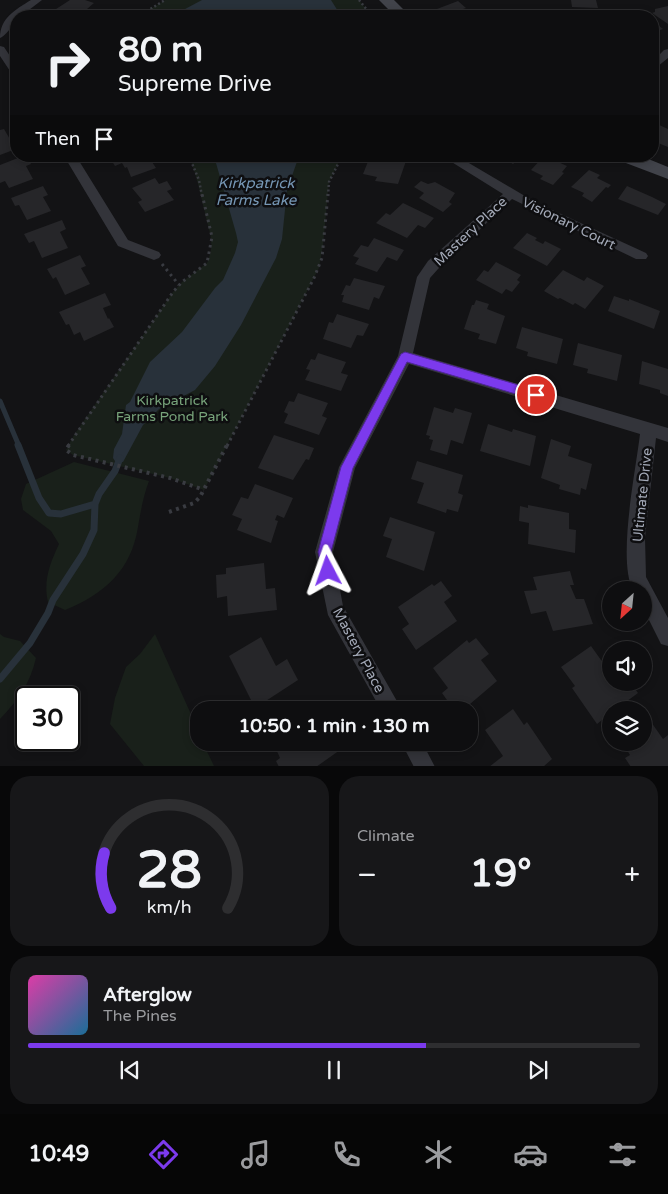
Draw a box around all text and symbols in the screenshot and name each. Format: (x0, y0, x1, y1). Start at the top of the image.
text: 80 m (118, 29, 203, 71)
icon: right (35, 30, 100, 95)
text: Supreme Drive (118, 71, 272, 97)
icon: arrive (90, 125, 118, 153)
text: Then (35, 128, 80, 150)
water label: Kirkpatrick Farms Lake (216, 174, 298, 209)
street label: Mastery Place (430, 193, 510, 270)
street label: Visionary Court (519, 193, 619, 254)
pin (515, 374, 557, 416)
icon: arrive (522, 381, 550, 409)
park label: Kirkpatrick Farms Pond Park (116, 392, 229, 425)
street label: Ultimate Drive (629, 447, 656, 543)
position arrow (301, 544, 353, 596)
north arrow (602, 581, 652, 631)
map controls (602, 581, 652, 751)
street label: Mastery Place (329, 605, 388, 696)
button: sound (602, 641, 652, 691)
speed limit sign: 30 (15, 686, 80, 751)
button: layers (602, 701, 652, 751)
text: 10:50 · 1 min · 130 m (238, 715, 430, 737)
text: Climate (357, 826, 415, 846)
text: 28 (137, 839, 202, 902)
text: 19° (470, 851, 532, 897)
text: − (357, 858, 377, 892)
text: + (624, 858, 640, 892)
text: km/h (147, 897, 192, 918)
text: Afterglow (103, 984, 192, 1006)
text: The Pines (103, 1006, 177, 1026)
icon: previous (116, 1056, 144, 1084)
icon: pause (320, 1056, 348, 1084)
icon: next (524, 1056, 552, 1084)
icon: directions (146, 1137, 181, 1172)
icon: music (238, 1137, 273, 1172)
icon: phone (329, 1137, 364, 1172)
icon: climate (421, 1137, 456, 1172)
icon: car (513, 1137, 548, 1172)
icon: filters (605, 1137, 640, 1172)
text: 10:49 (28, 1141, 89, 1167)

